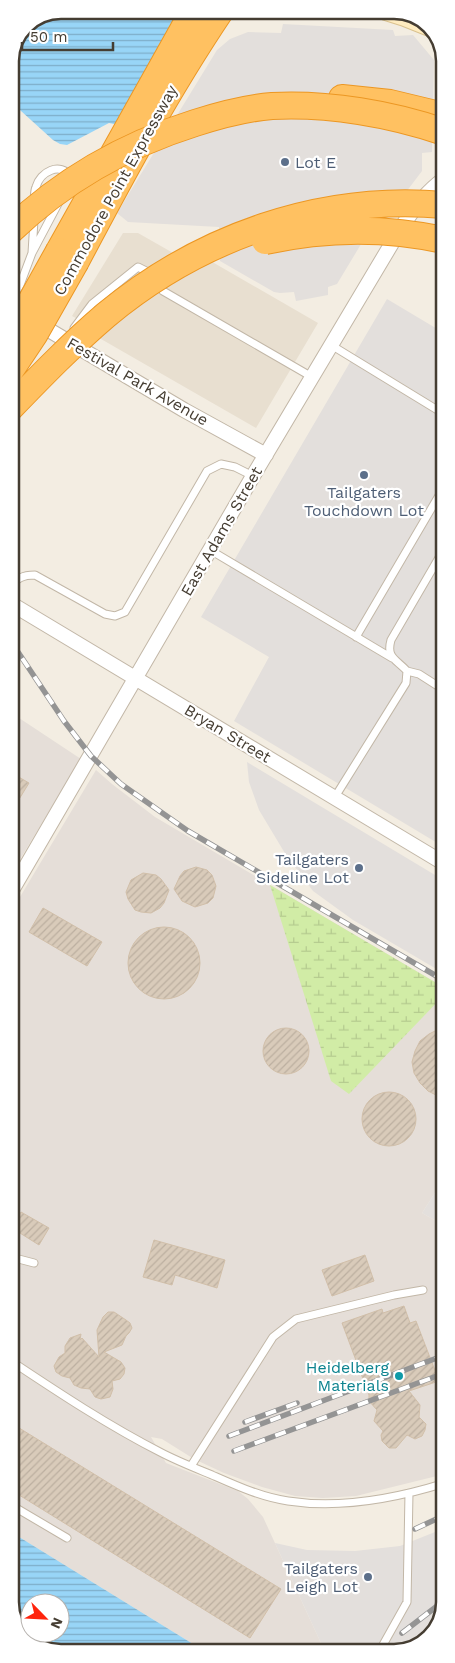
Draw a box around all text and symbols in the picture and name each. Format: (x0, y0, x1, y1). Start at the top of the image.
scale bar (22, 20, 114, 52)
text: 50 m (30, 28, 67, 46)
street label: Commodore Point Expressway (50, 81, 182, 299)
place label: Lot E (295, 153, 336, 172)
marker: Lot E (279, 156, 291, 168)
street label: Festival Park Avenue (64, 333, 212, 430)
street label: East Adams Street (177, 463, 266, 599)
marker: Tailgaters Touchdown Lot (358, 469, 370, 481)
place label: Tailgaters Touchdown Lot (304, 483, 424, 520)
street label: Bryan Street (181, 700, 275, 767)
place label: Tailgaters Sideline Lot (256, 850, 349, 887)
marker: Tailgaters Sideline Lot (353, 862, 365, 874)
place label: Heidelberg Materials (306, 1358, 389, 1395)
marker: Heidelberg Materials (393, 1370, 405, 1382)
place label: Tailgaters Leigh Lot (284, 1559, 358, 1596)
marker: Tailgaters Leigh Lot (362, 1571, 374, 1583)
north arrow (20, 1593, 70, 1643)
text: N (47, 1615, 66, 1631)

